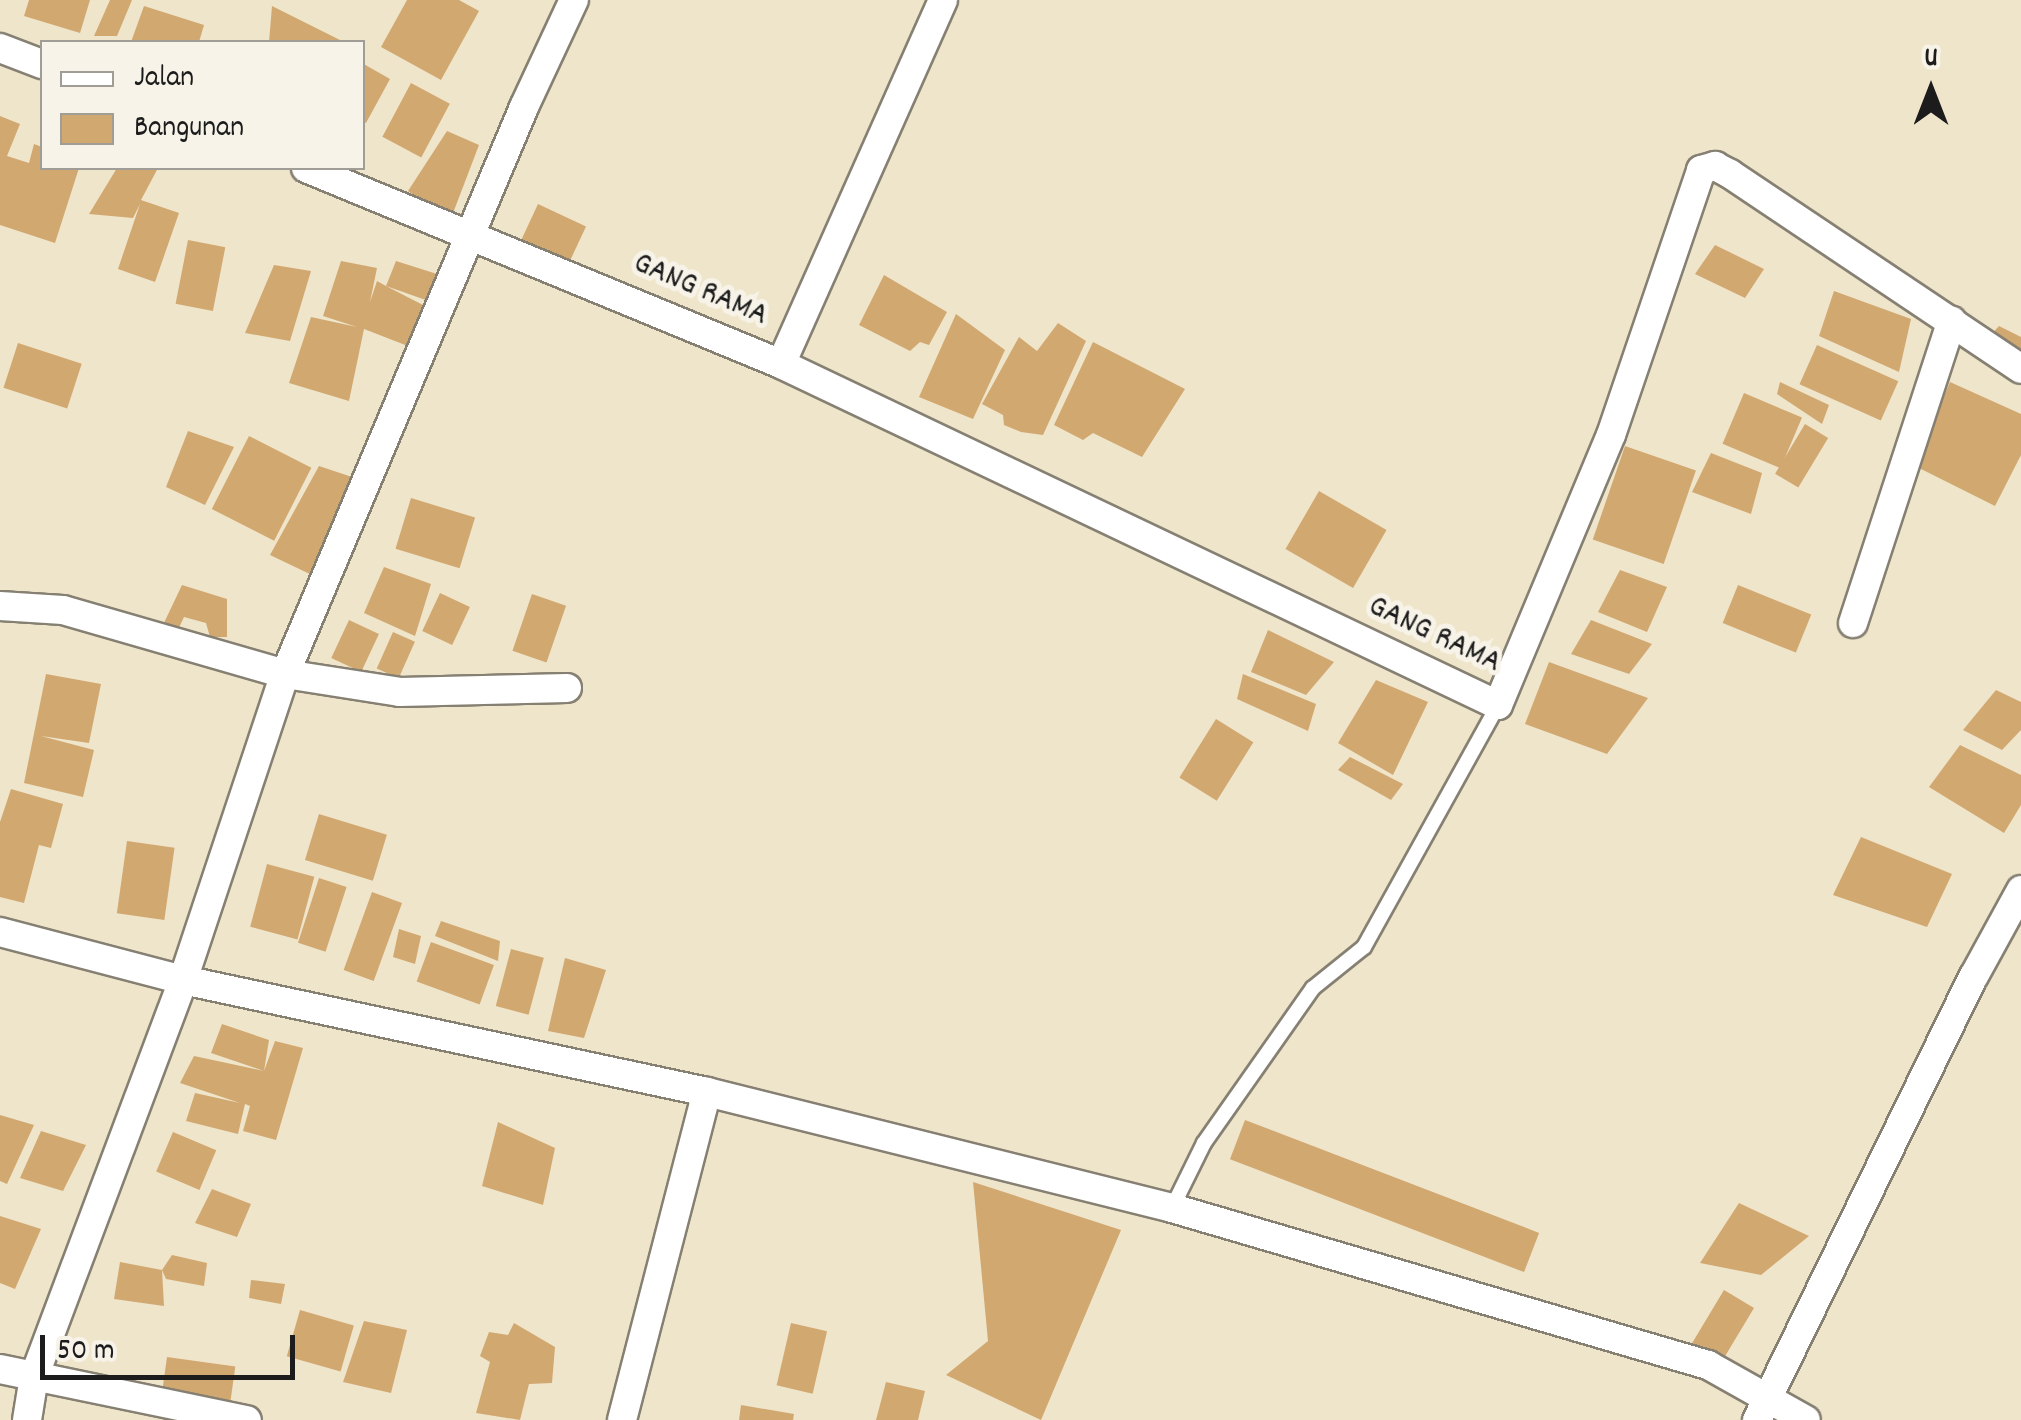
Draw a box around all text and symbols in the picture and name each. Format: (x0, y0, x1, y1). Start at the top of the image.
legend (40, 40, 365, 170)
north arrow (1881, 40, 1981, 140)
text: U (1924, 40, 1938, 80)
text: Jalan (134, 58, 194, 101)
text: Bangunan (134, 108, 244, 151)
street label: GANG RAMA (627, 246, 773, 336)
street label: GANG RAMA (1361, 589, 1507, 683)
scale bar (45, 1315, 300, 1377)
text: 50 m (57, 1331, 115, 1374)

